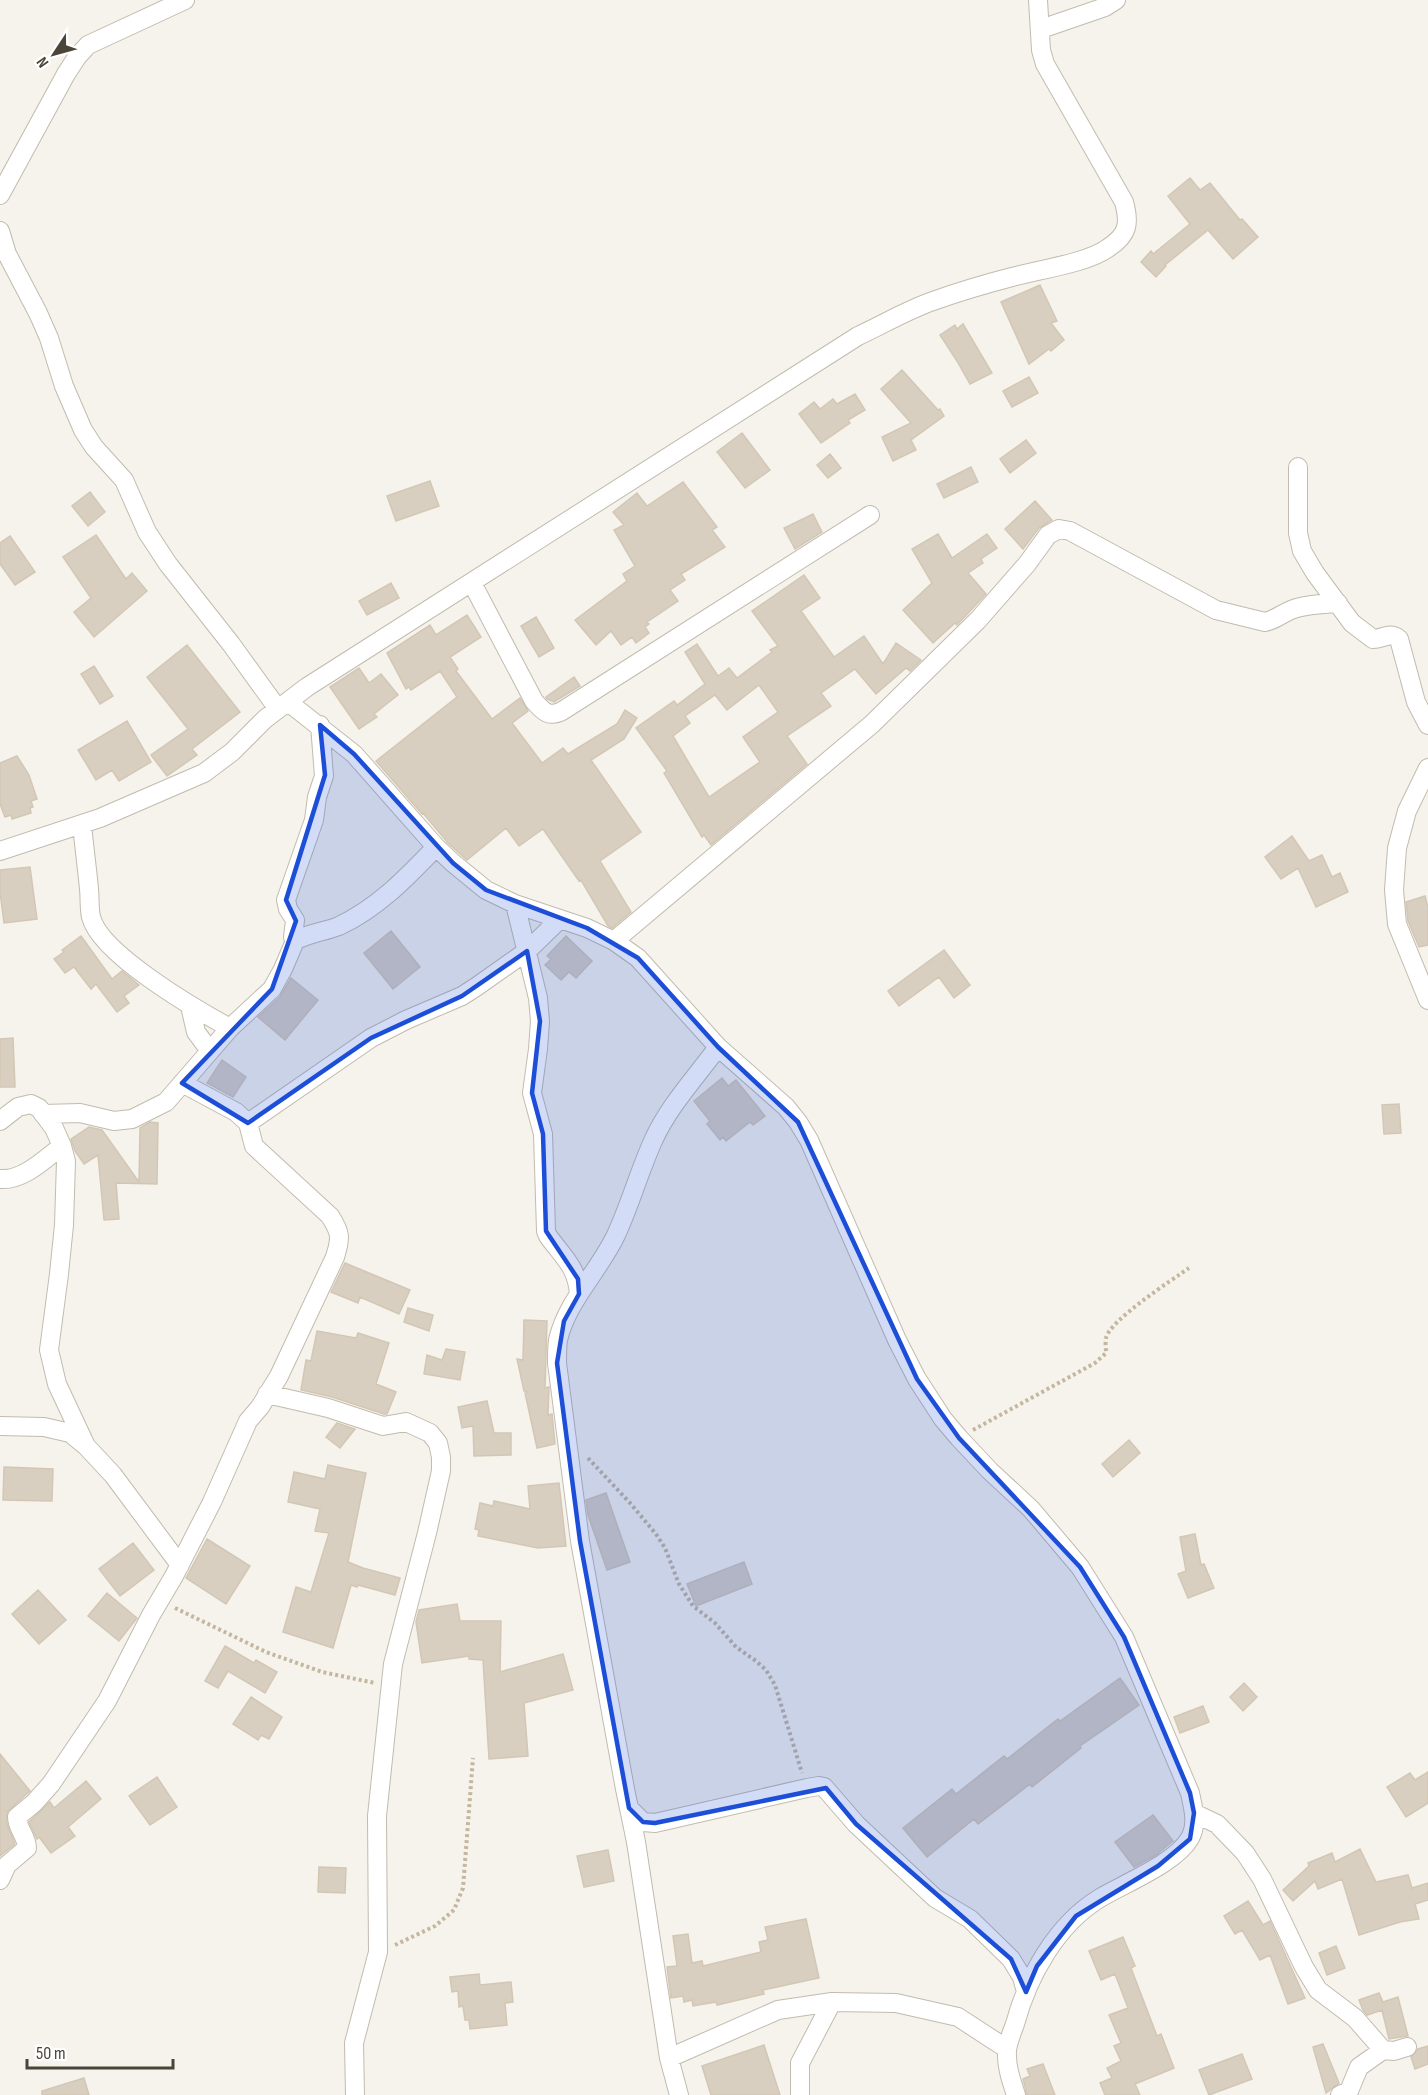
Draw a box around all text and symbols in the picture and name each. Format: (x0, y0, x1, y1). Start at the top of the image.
north arrow (24, 24, 84, 84)
text: N (33, 53, 53, 71)
scale bar (27, 2032, 172, 2070)
text: 50 m (36, 2043, 66, 2064)

